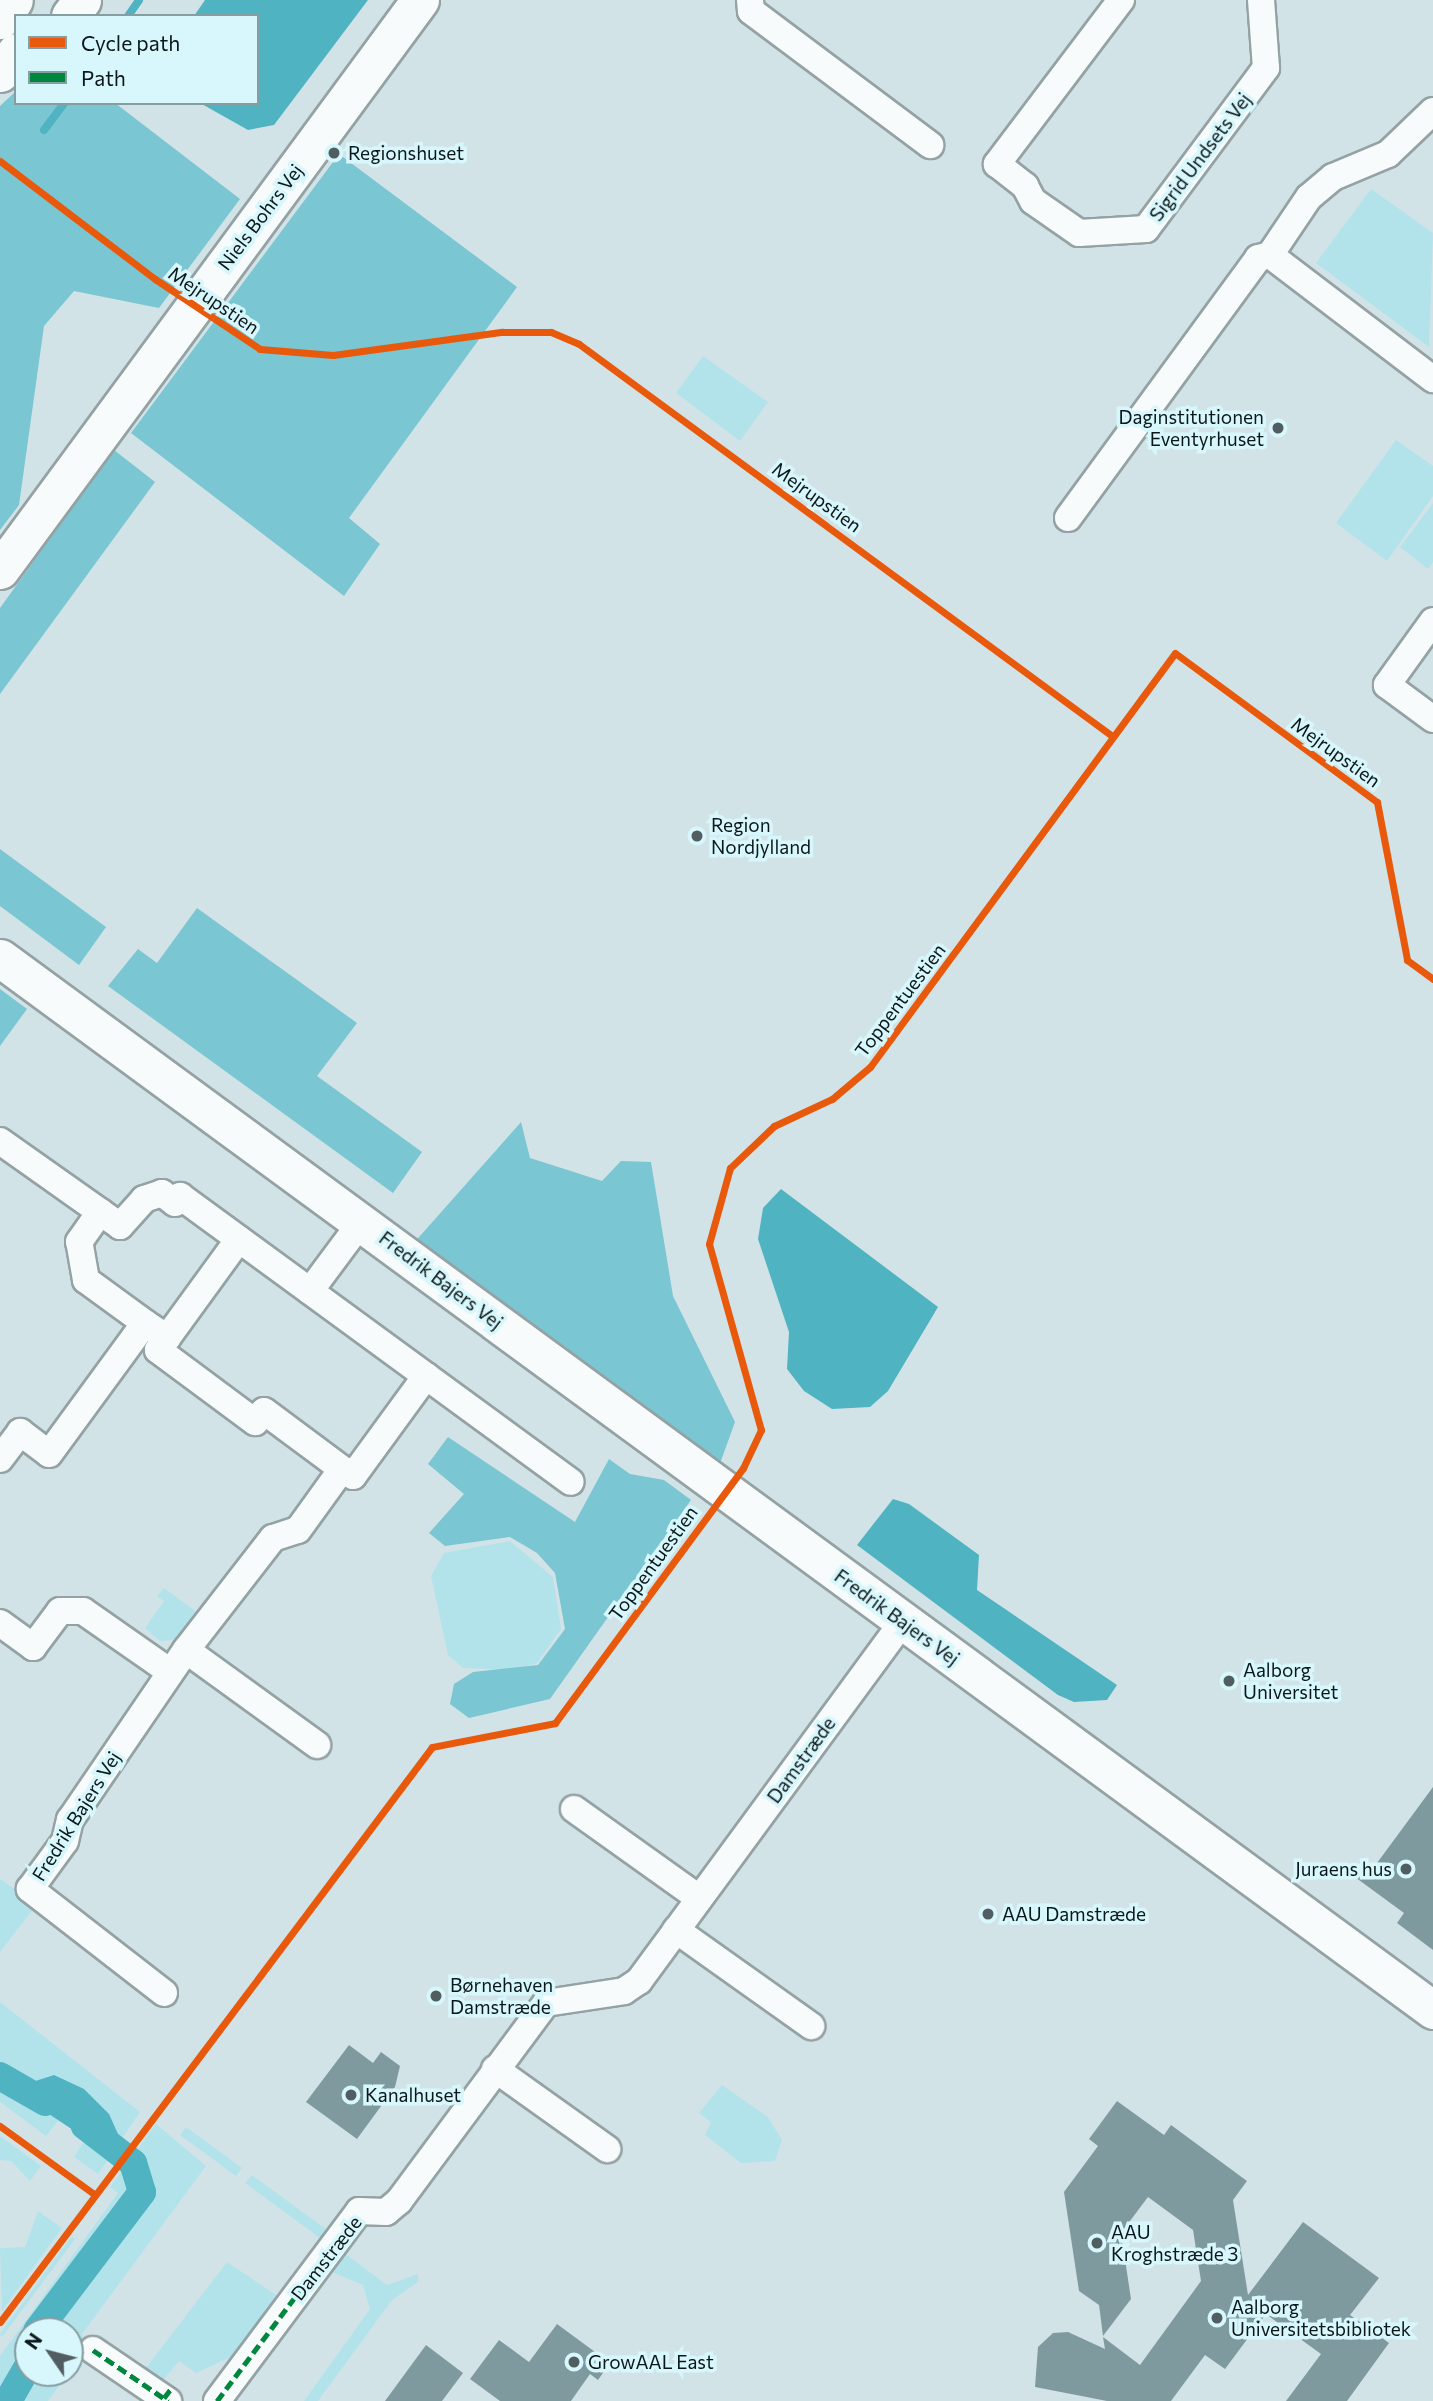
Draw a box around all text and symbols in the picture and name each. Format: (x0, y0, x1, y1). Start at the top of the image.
legend (14, 14, 259, 105)
text: Cycle path (81, 30, 180, 55)
text: Path (81, 65, 126, 90)
street label: Sigrid Undsets Vej (1144, 89, 1256, 225)
place label: Regionshuset (348, 142, 464, 164)
marker: Regionshuset (326, 145, 342, 161)
street label: Niels Bohrs Vej (213, 159, 307, 275)
street label: Mejrupstien (164, 261, 264, 339)
place label: Daginstitutionen Eventyrhuset (1119, 406, 1264, 450)
marker: Daginstitutionen Eventyrhuset (1270, 420, 1286, 436)
street label: Mejrupstien (768, 457, 866, 537)
street label: Mejrupstien (1287, 712, 1385, 792)
place label: Region Nordjylland (711, 814, 811, 858)
marker: Region Nordjylland (689, 828, 705, 844)
street label: Toppentuestien (850, 939, 950, 1061)
street label: Fredrik Bajers Vej (375, 1226, 507, 1334)
street label: Toppentuestien (604, 1501, 702, 1625)
street label: Fredrik Bajers Vej (830, 1564, 964, 1670)
place label: Aalborg Universitet (1243, 1659, 1338, 1703)
marker: Aalborg Universitet (1221, 1673, 1237, 1689)
street label: Damstræde (762, 1713, 840, 1807)
street label: Fredrik Bajers Vej (27, 1747, 125, 1885)
place label: Juraens hus (1295, 1858, 1392, 1880)
marker: Juraens hus (1398, 1861, 1414, 1877)
place label: AAU Damstræde (1002, 1903, 1146, 1925)
marker: AAU Damstræde (980, 1906, 996, 1922)
place label: Børnehaven Damstræde (450, 1974, 553, 2018)
marker: Børnehaven Damstræde (428, 1988, 444, 2004)
place label: Kanalhuset (365, 2084, 461, 2106)
marker: Kanalhuset (343, 2087, 359, 2103)
street label: Damstræde (286, 2211, 366, 2305)
place label: AAU Kroghstræde 3 (1111, 2221, 1238, 2265)
marker: AAU Kroghstræde 3 (1089, 2235, 1105, 2251)
place label: Aalborg Universitetsbibliotek (1231, 2296, 1411, 2340)
marker: Aalborg Universitetsbibliotek (1209, 2310, 1225, 2326)
north arrow (14, 2317, 84, 2387)
text: N (20, 2328, 47, 2353)
place label: GrowAAL East (588, 2351, 714, 2373)
marker: GrowAAL East (566, 2354, 582, 2370)

